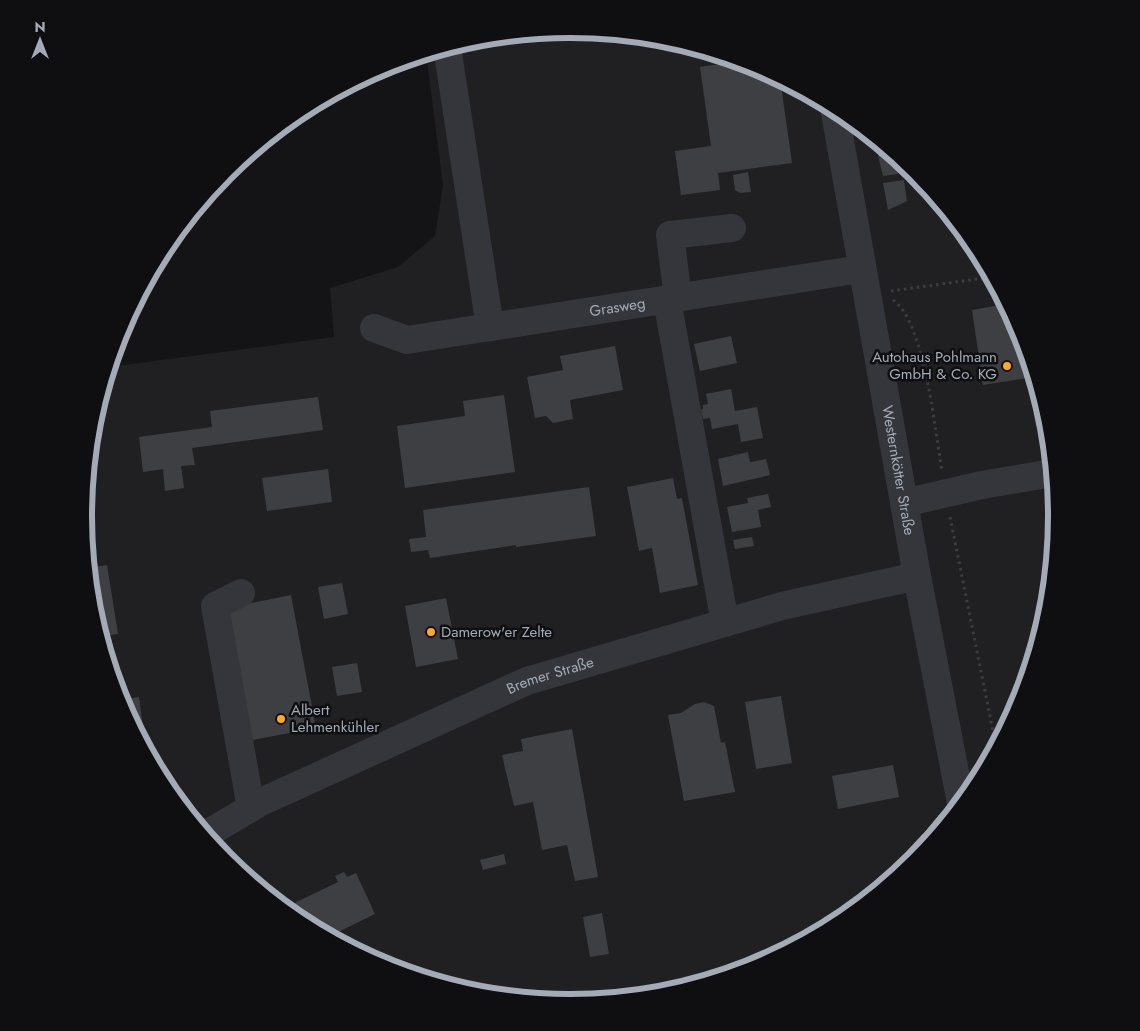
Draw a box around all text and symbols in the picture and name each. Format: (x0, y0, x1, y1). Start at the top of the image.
north arrow (15, 15, 65, 65)
text: N (34, 17, 46, 37)
street label: Grasweg (588, 292, 647, 322)
place label: Autohaus Pohlmann GmbH & Co. KG (872, 346, 997, 385)
marker: Autohaus Pohlmann GmbH & Co. KG (1001, 360, 1013, 372)
street label: Westernkötter Straße (876, 404, 921, 537)
place label: Damerow'er Zelte (441, 621, 552, 643)
marker: Damerow'er Zelte (425, 626, 437, 638)
street label: Bremer Straße (503, 651, 597, 700)
place label: Albert Lehmenkühler (291, 699, 380, 738)
marker: Albert Lehmenkühler (275, 713, 287, 725)

